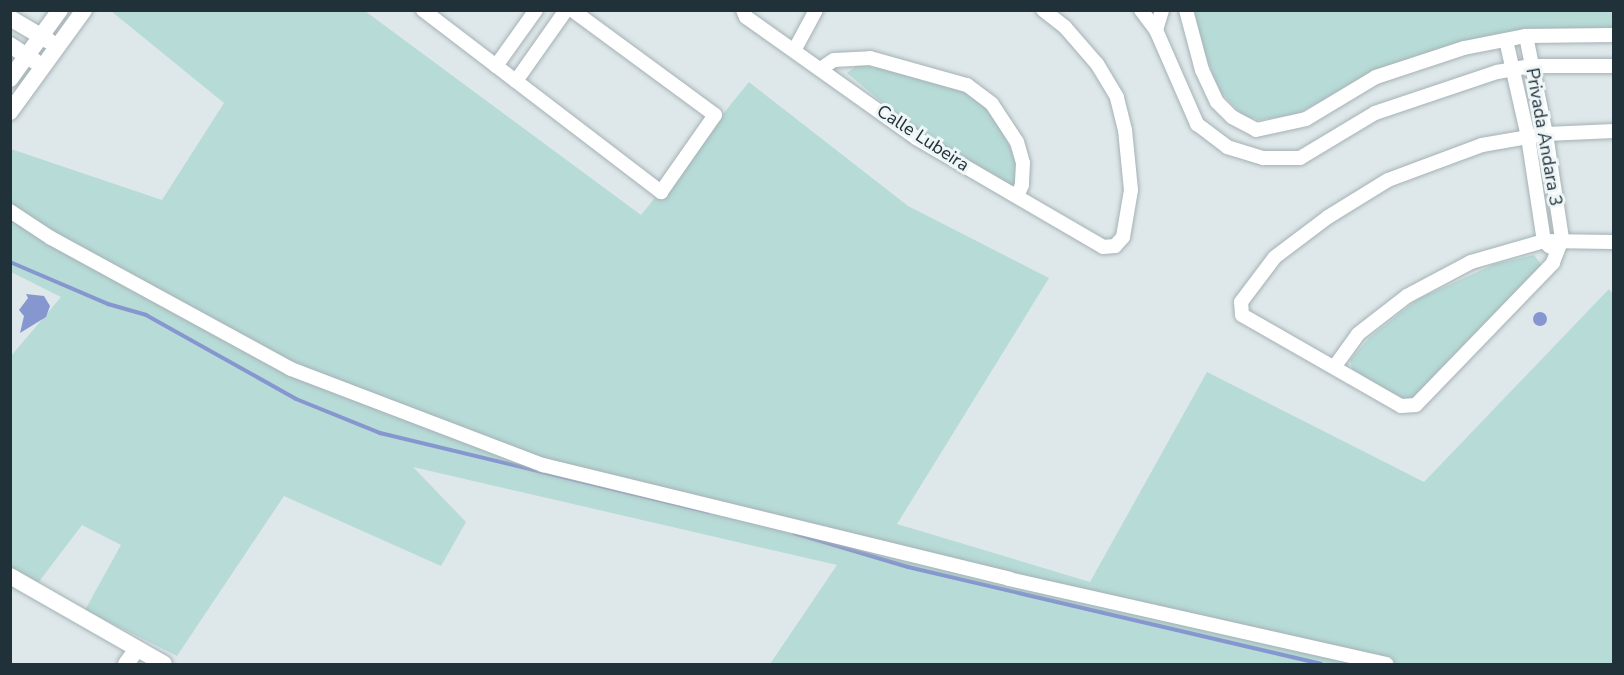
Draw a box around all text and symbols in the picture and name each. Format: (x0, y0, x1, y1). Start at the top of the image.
street label: Privada Andara 3 (1521, 66, 1567, 208)
street label: Calle Lubeira (873, 100, 973, 176)

